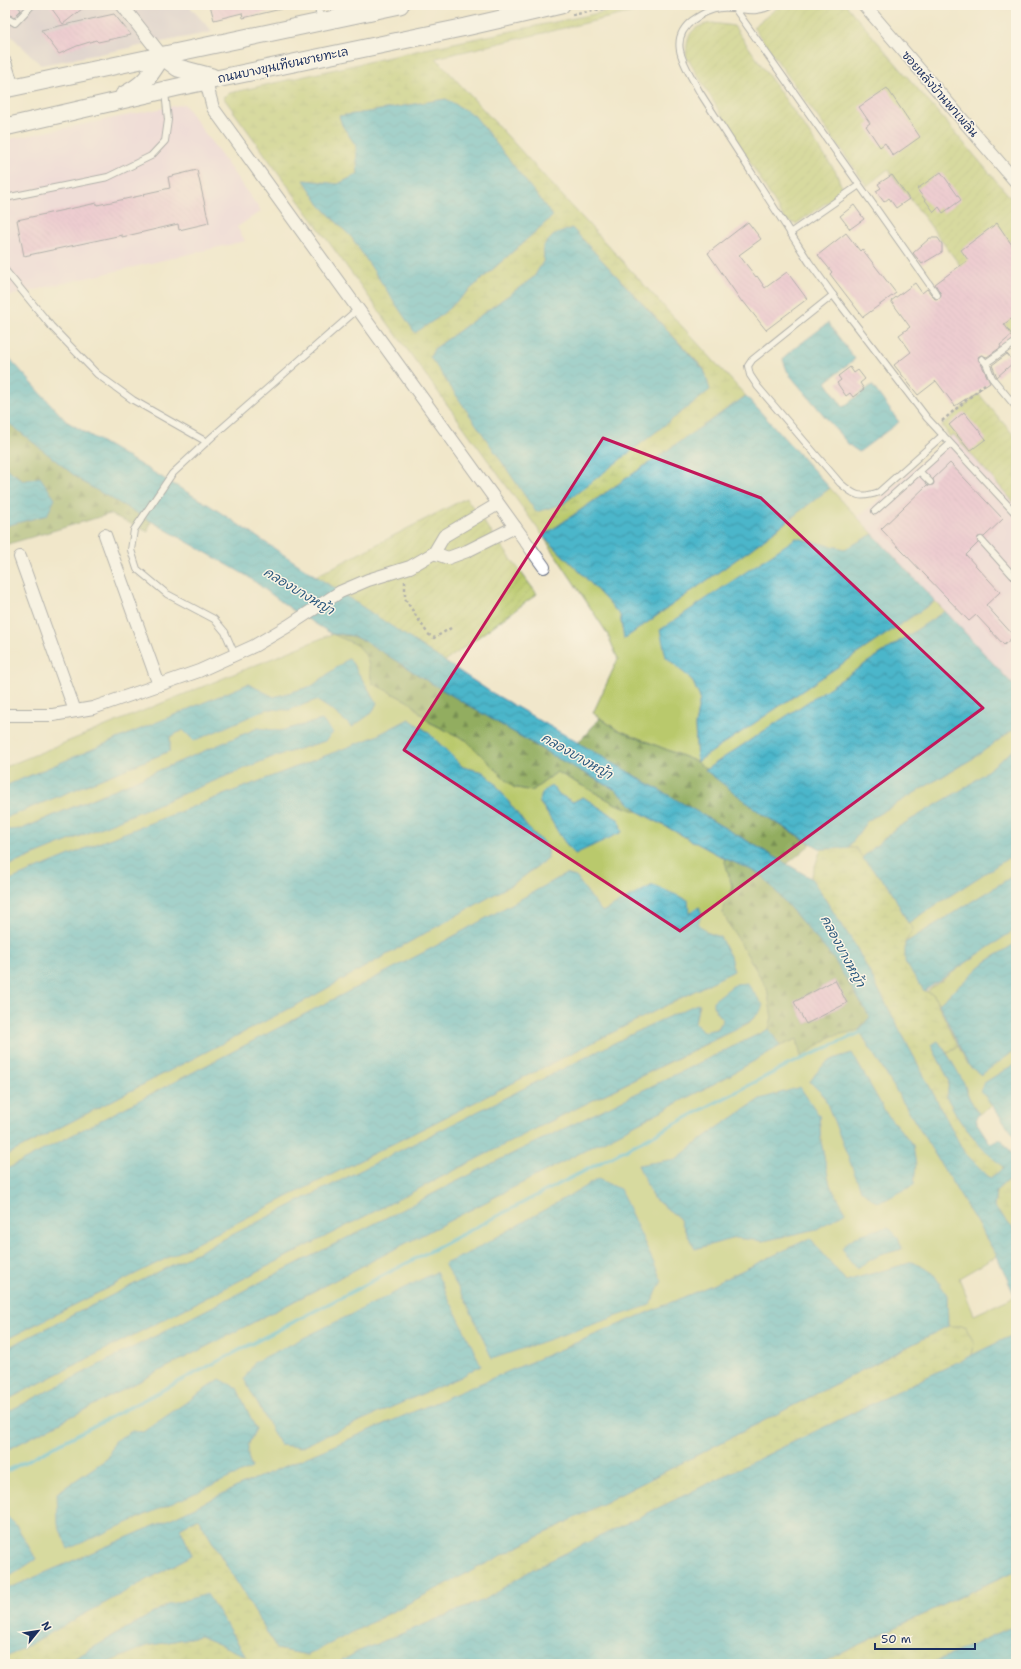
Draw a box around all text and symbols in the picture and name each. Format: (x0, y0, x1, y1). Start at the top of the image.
street label: ถนนบางขุนเทียนชายทะเล (216, 43, 350, 88)
street label: ซอยหลังบ้านพาเพลิน (898, 48, 982, 140)
water label: คลองบางหญ้า (261, 563, 338, 619)
water label: คลองบางหญ้า (539, 729, 617, 784)
water label: คลองบางหญ้า (817, 912, 870, 991)
north arrow (18, 1611, 58, 1651)
text: N (38, 1619, 55, 1634)
scale bar (875, 1625, 975, 1651)
text: 50 m (881, 1631, 911, 1647)

